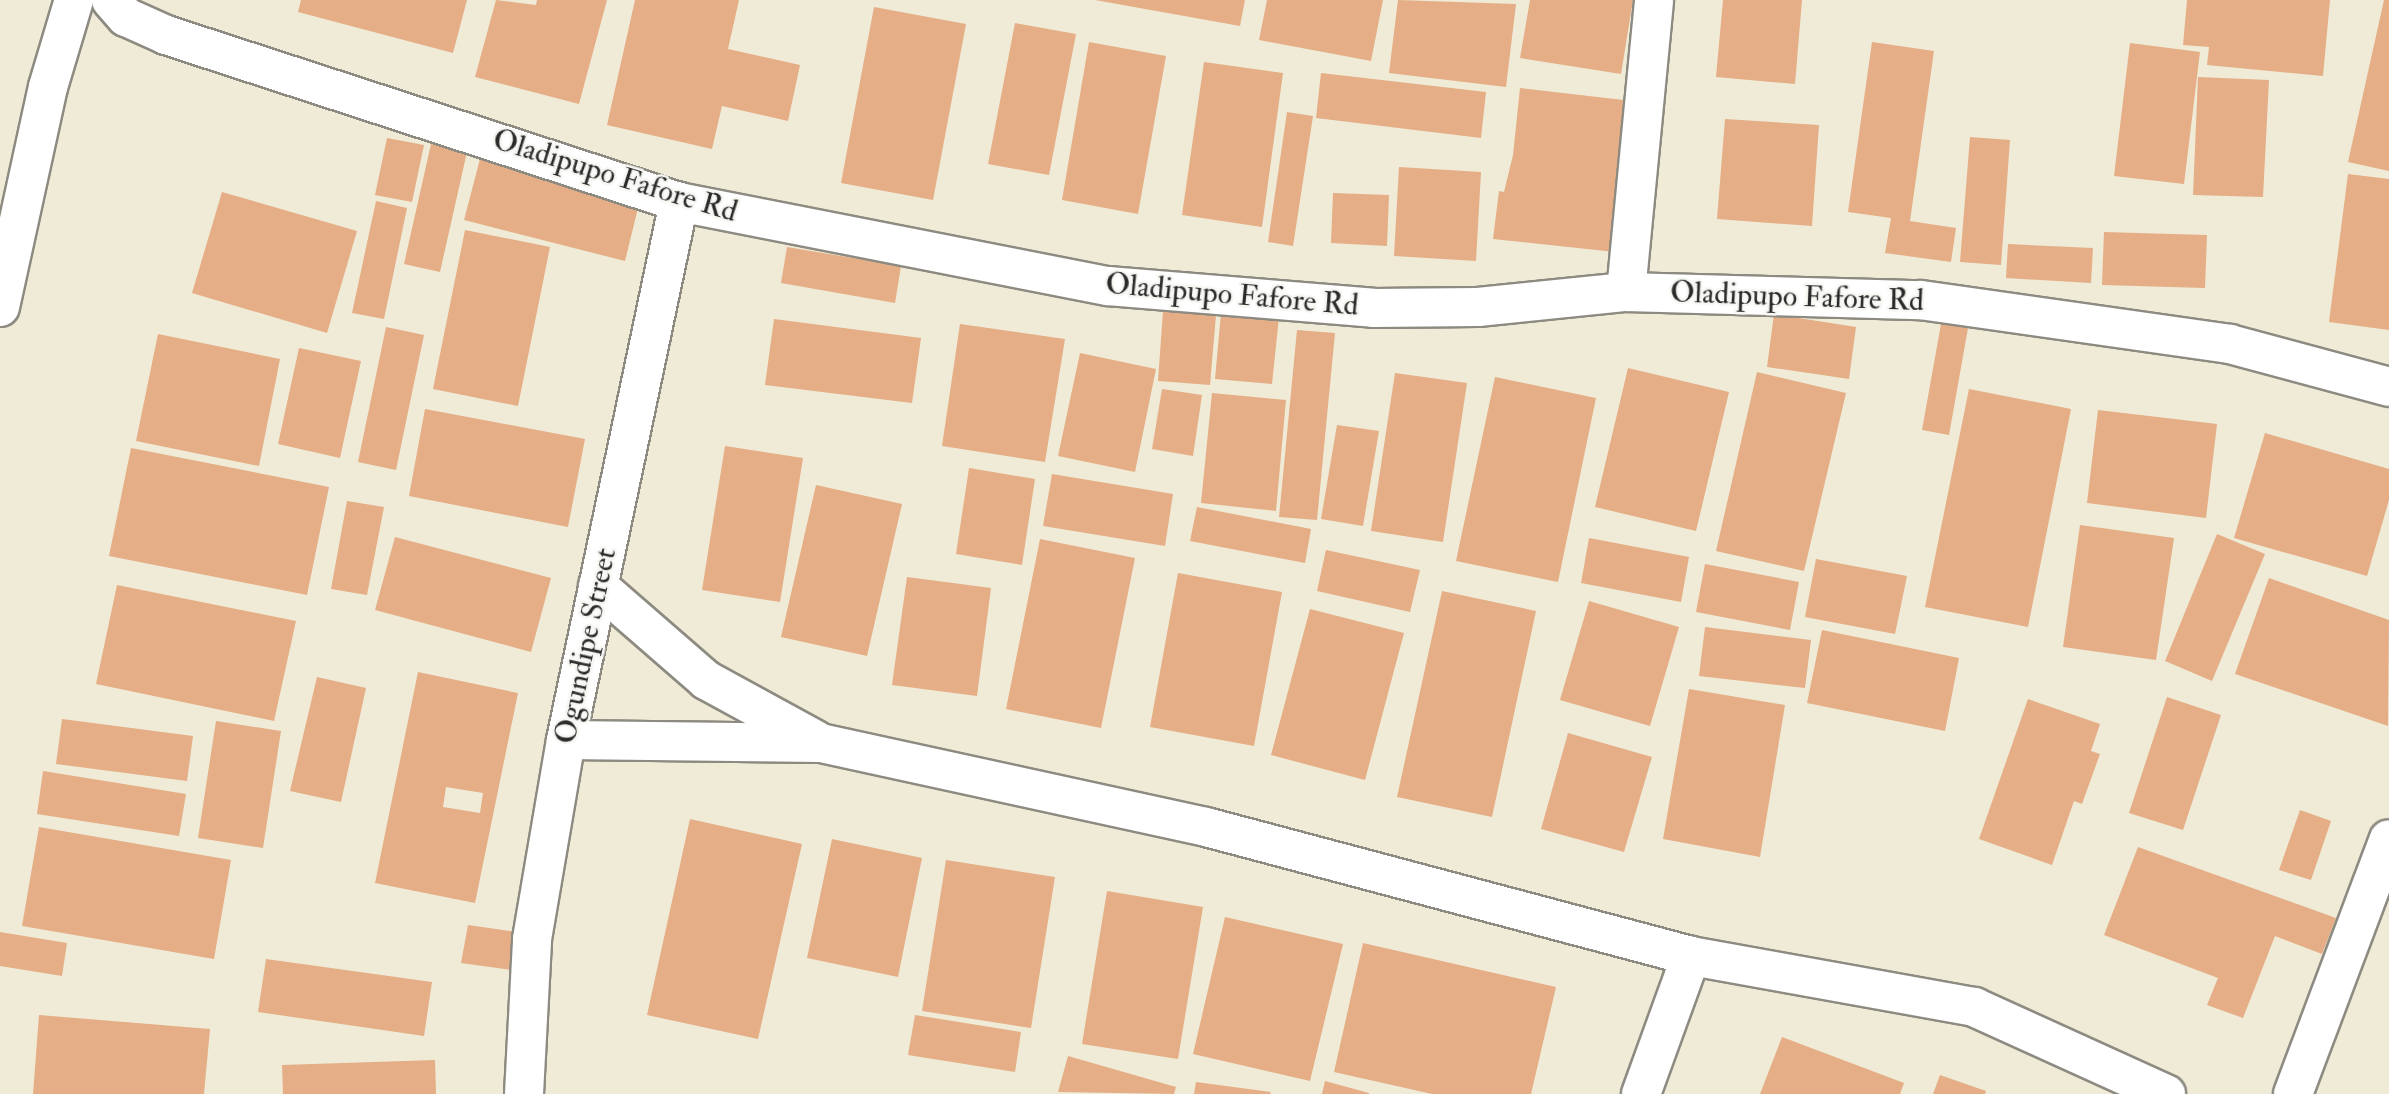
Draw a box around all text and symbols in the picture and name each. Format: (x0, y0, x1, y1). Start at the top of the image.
street label: Oladipupo Fafore Rd (488, 122, 742, 230)
street label: Oladipupo Fafore Rd (1104, 266, 1360, 324)
street label: Oladipupo Fafore Rd (1670, 275, 1924, 319)
street label: Ogundipe Street (548, 545, 624, 747)

